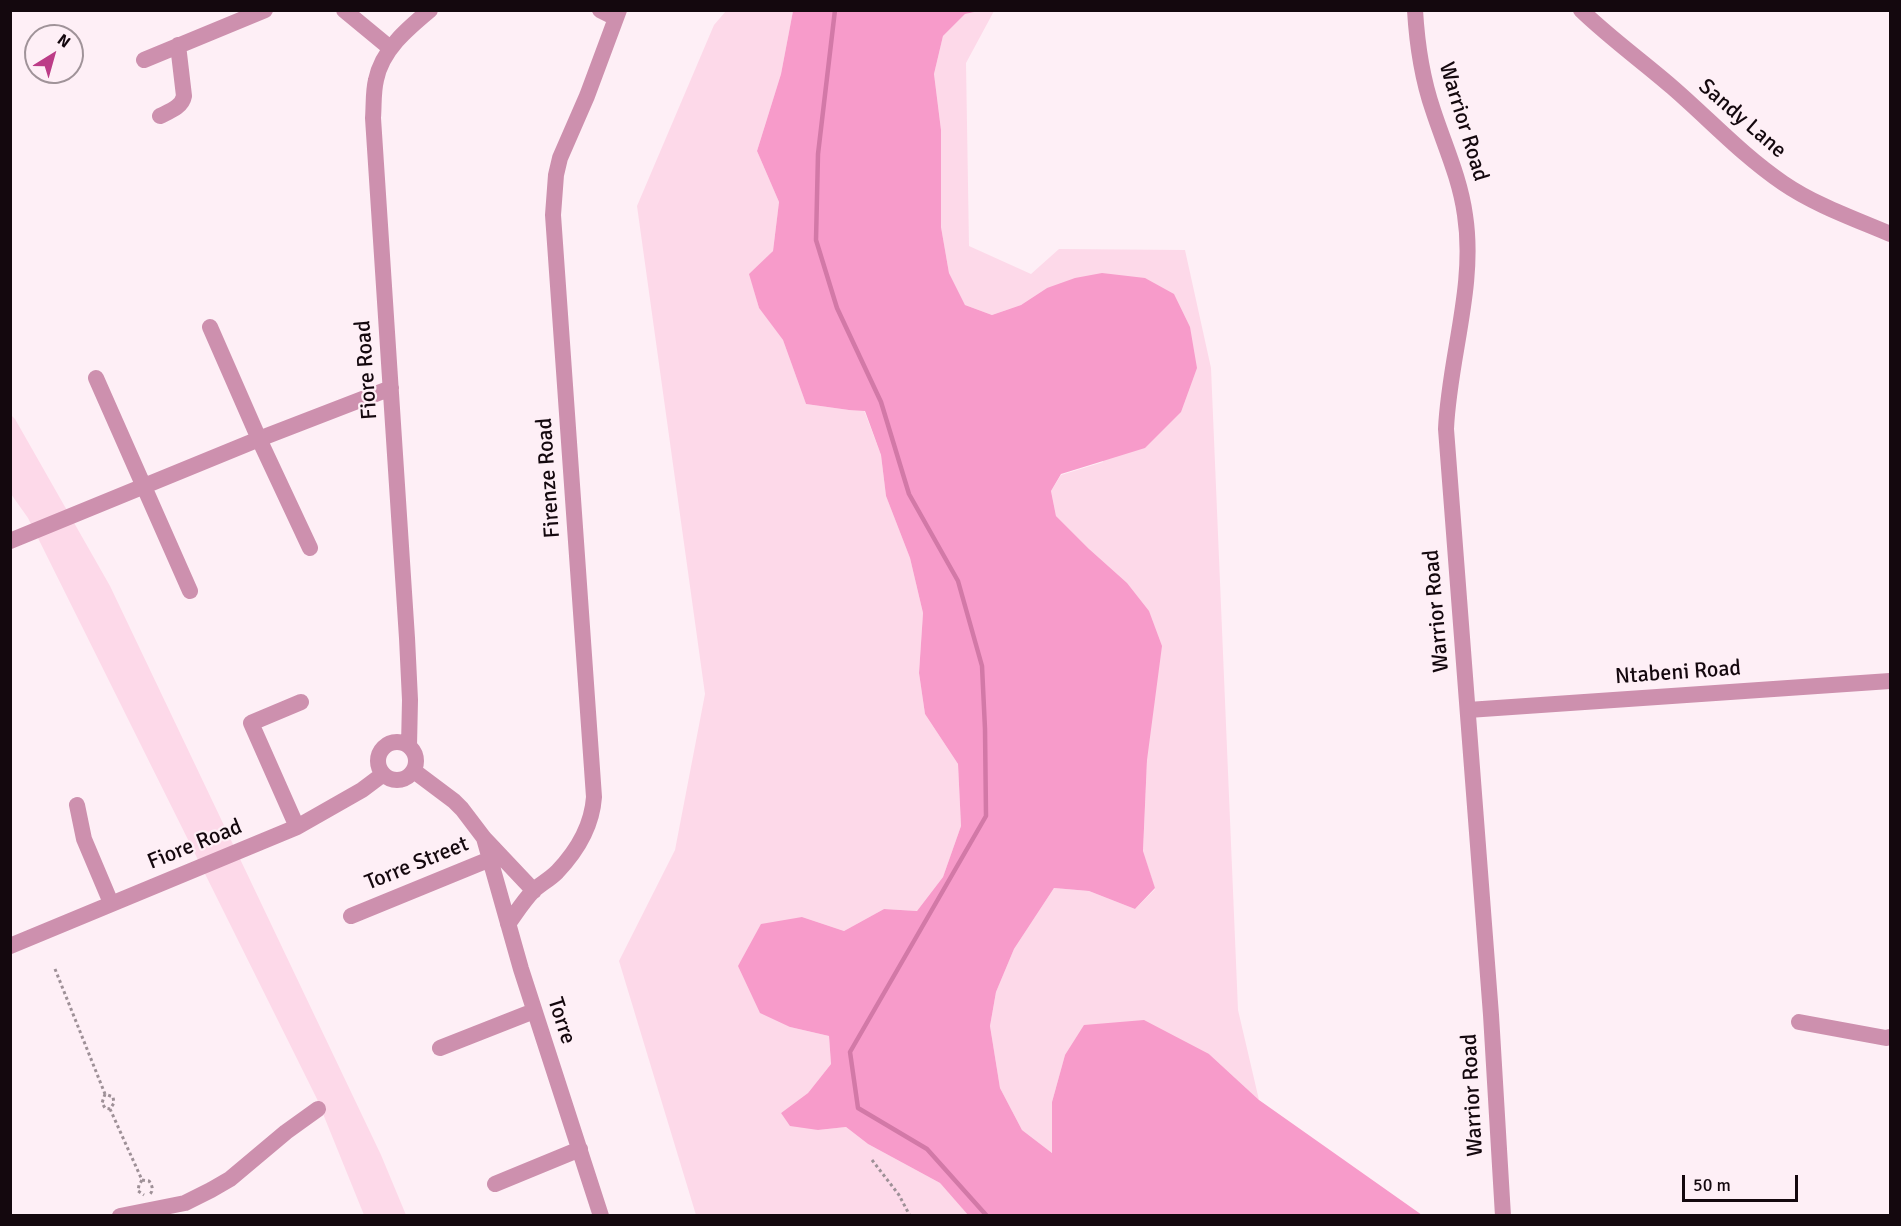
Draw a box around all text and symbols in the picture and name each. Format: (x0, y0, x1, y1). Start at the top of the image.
north arrow (24, 24, 84, 84)
text: N (53, 30, 74, 53)
street label: Warrior Road (1432, 59, 1494, 185)
street label: Sandy Lane (1693, 74, 1791, 164)
street label: Fiore Road (350, 319, 384, 421)
street label: Firenze Road (532, 417, 566, 539)
street label: Warrior Road (1418, 549, 1456, 673)
street label: Ntabeni Road (1614, 655, 1742, 691)
street label: Fiore Road (144, 814, 246, 876)
street label: Torre Street (361, 831, 473, 897)
street label: Torre (541, 994, 581, 1048)
street label: Warrior Road (1457, 1033, 1489, 1157)
scale bar (1685, 1163, 1800, 1201)
text: 50 m (1693, 1174, 1731, 1196)

